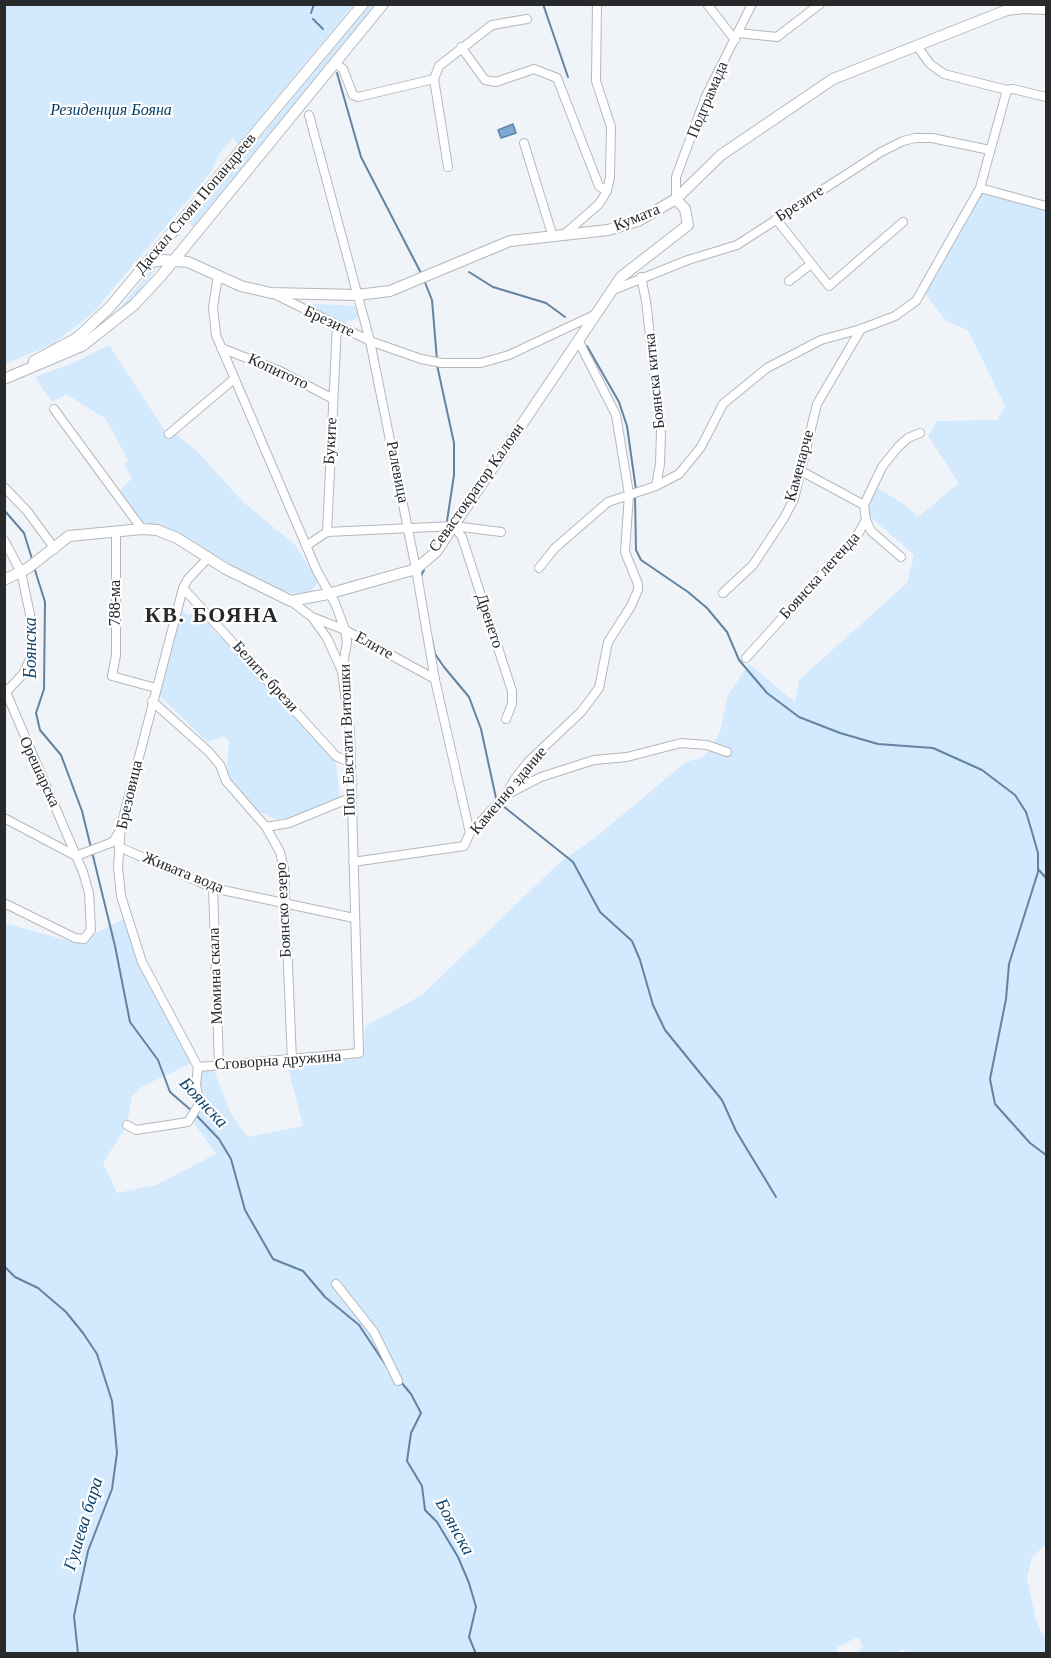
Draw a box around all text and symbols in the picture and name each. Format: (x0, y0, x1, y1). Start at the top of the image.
street label: Подграмада (683, 59, 733, 141)
park label: Резиденция Бояна (50, 101, 172, 121)
street label: Даскал Стоян Попандреев (131, 129, 261, 279)
street label: Брезите (772, 181, 828, 227)
street label: Кумата (611, 200, 663, 236)
street label: Брезите (301, 302, 357, 342)
street label: Боянска китка (640, 332, 670, 430)
street label: Копитото (245, 350, 311, 394)
street label: Буките (320, 417, 342, 465)
street label: Севастократор Калоян (425, 420, 529, 556)
street label: Каменарче (781, 428, 819, 504)
street label: Ралевица (382, 439, 412, 505)
street label: Боянска легенда (776, 528, 864, 624)
street label: 788-ма (106, 580, 126, 626)
street label: Дренето (471, 591, 507, 651)
district label: КВ. БОЯНА (145, 603, 279, 629)
water label: Боянска (20, 617, 42, 679)
street label: Елите (352, 628, 396, 664)
street label: Белите брези (228, 637, 302, 717)
street label: Поп Евстати Витошки (336, 663, 360, 817)
street label: Орешарска (14, 734, 64, 810)
street label: Каменно здание (466, 743, 552, 839)
street label: Брезовица (113, 758, 147, 832)
street label: Живата вода (140, 848, 226, 898)
street label: Боянско езеро (272, 862, 296, 958)
street label: Момина скала (205, 927, 227, 1025)
street label: Сговорна дружина (214, 1047, 342, 1075)
water label: Боянска (174, 1073, 232, 1133)
water label: Гушева бара (60, 1475, 108, 1573)
water label: Боянска (430, 1495, 478, 1559)

